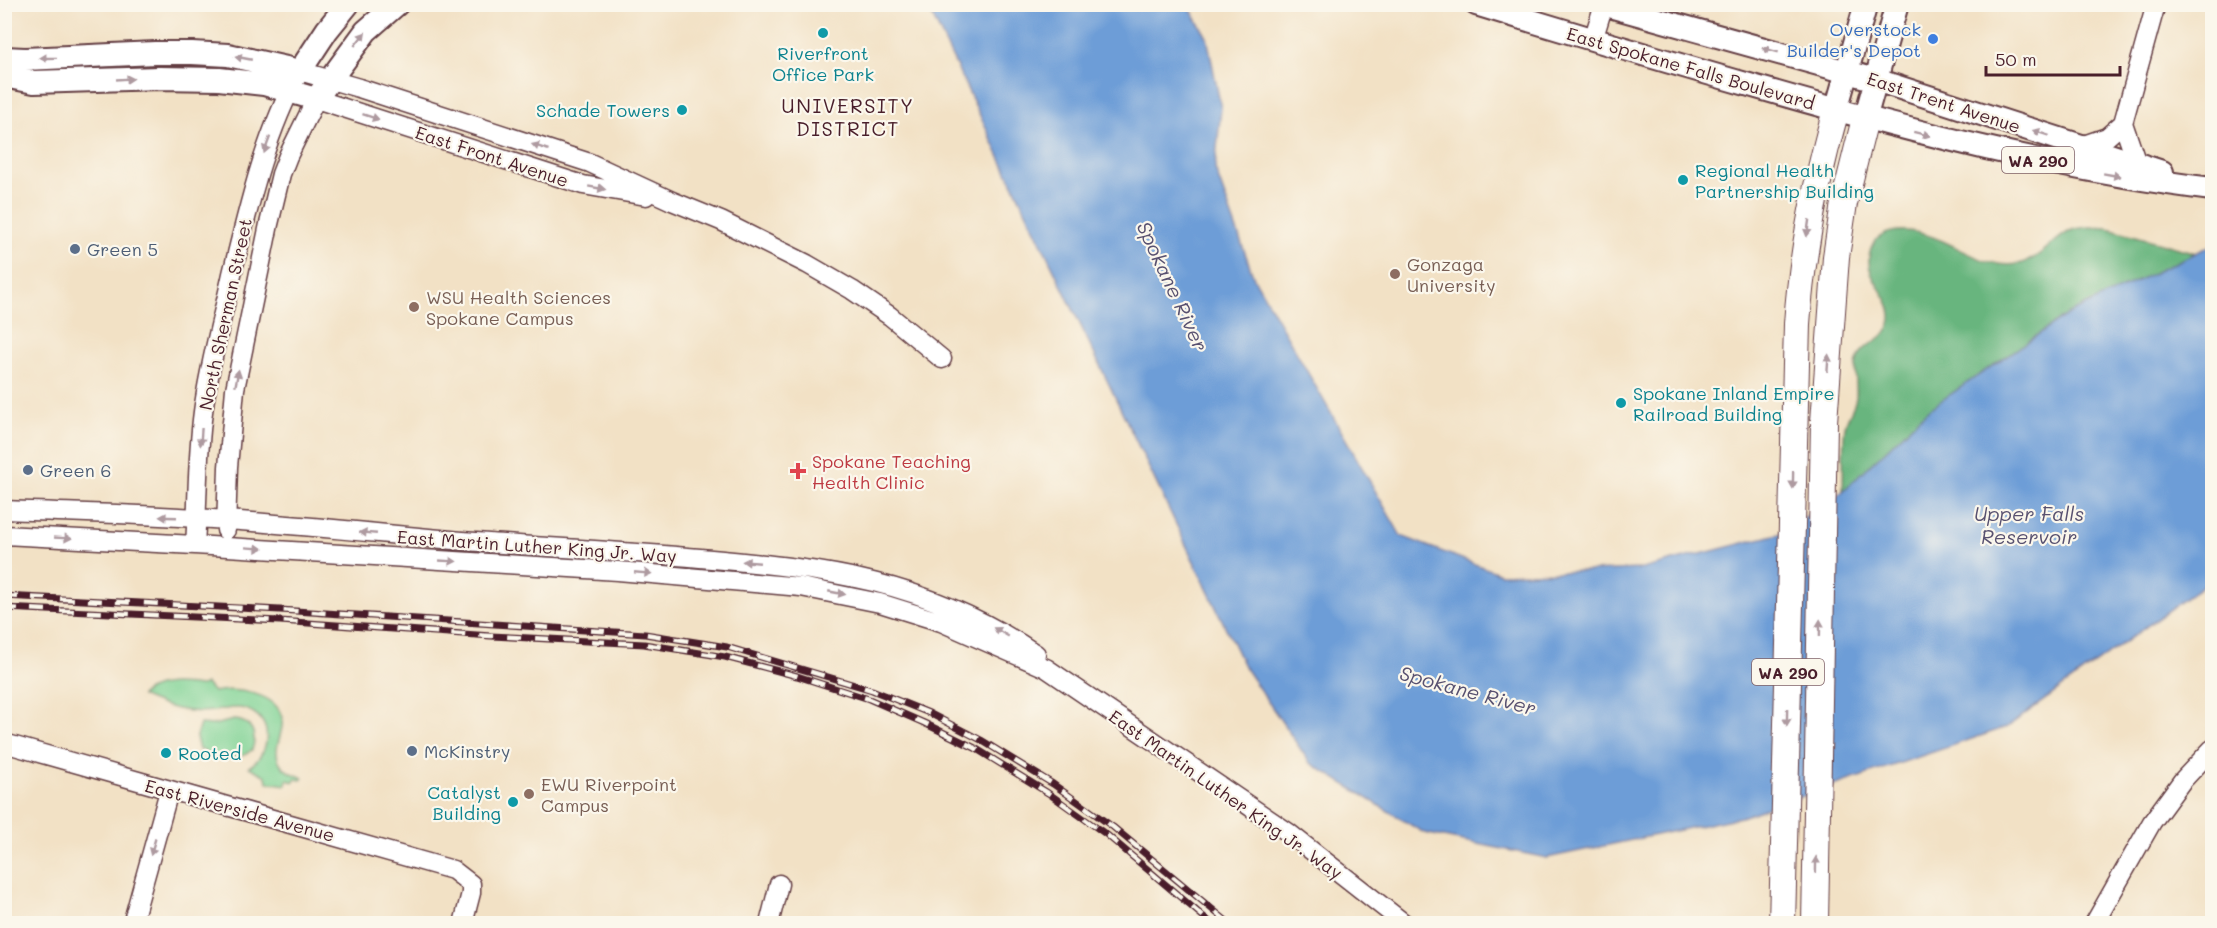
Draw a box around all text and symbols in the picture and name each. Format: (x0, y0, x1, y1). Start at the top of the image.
place label: Overstock Builder's Depot (1787, 17, 1921, 62)
street label: East Spokane Falls Boulevard (1564, 21, 1818, 115)
marker: Riverfront Office Park (816, 26, 830, 40)
one-way arrow (353, 32, 366, 47)
marker: Overstock Builder's Depot (1926, 32, 1940, 46)
scale bar (1986, 39, 2120, 77)
place label: Riverfront Office Park (772, 41, 874, 86)
one-way arrow (1761, 45, 1779, 55)
text: 50 m (1995, 47, 2037, 71)
one-way arrow (39, 53, 58, 63)
one-way arrow (233, 53, 252, 62)
street label: East Trent Avenue (1864, 66, 2024, 138)
one-way arrow (116, 75, 135, 84)
district label: UNIVERSITY DISTRICT (781, 92, 915, 141)
place label: Schade Towers (536, 98, 670, 122)
marker: Schade Towers (675, 103, 689, 117)
one-way arrow (362, 113, 380, 122)
street label: East Front Avenue (412, 120, 572, 192)
one-way arrow (2032, 128, 2050, 137)
one-way arrow (1912, 129, 1931, 139)
one-way arrow (262, 137, 272, 155)
one-way arrow (531, 142, 549, 151)
road number: WA 290 (2002, 147, 2074, 173)
place label: Regional Health Partnership Building (1695, 158, 1874, 203)
one-way arrow (2103, 171, 2122, 180)
marker: Regional Health Partnership Building (1676, 173, 1690, 187)
one-way arrow (588, 184, 607, 193)
street label: North Sherman Street (193, 216, 257, 412)
water label: Spokane River (1132, 217, 1214, 355)
one-way arrow (1803, 219, 1812, 238)
place label: Green 5 (87, 237, 158, 261)
marker: Green 5 (68, 242, 82, 256)
place label: Gonzaga University (1407, 252, 1496, 297)
marker: Gonzaga University (1388, 267, 1402, 281)
place label: WSU Health Sciences Spokane Campus (426, 285, 611, 330)
marker: WSU Health Sciences Spokane Campus (407, 300, 421, 314)
one-way arrow (1823, 354, 1833, 373)
one-way arrow (233, 368, 242, 387)
place label: Spokane Inland Empire Railroad Building (1633, 381, 1835, 426)
marker: Spokane Inland Empire Railroad Building (1614, 396, 1628, 410)
one-way arrow (196, 428, 206, 447)
place label: Spokane Teaching Health Clinic (812, 449, 971, 494)
place label: Green 6 (40, 458, 111, 482)
marker: Spokane Teaching Health Clinic (789, 462, 807, 480)
marker: Green 6 (21, 463, 35, 477)
one-way arrow (1788, 470, 1798, 489)
water label: Upper Falls Reservoir (1974, 500, 2084, 549)
one-way arrow (159, 512, 178, 521)
street label: East Martin Luther King Jr. Way (396, 524, 678, 568)
one-way arrow (358, 528, 377, 537)
one-way arrow (53, 533, 72, 542)
one-way arrow (244, 544, 263, 553)
one-way arrow (439, 556, 458, 565)
one-way arrow (741, 557, 760, 567)
one-way arrow (634, 568, 653, 578)
one-way arrow (828, 589, 847, 598)
one-way arrow (1815, 619, 1825, 638)
one-way arrow (992, 627, 1009, 637)
water label: Spokane River (1397, 659, 1539, 721)
road number: WA 290 (1752, 659, 1824, 685)
street label: East Martin Luther King Jr. Way (1104, 704, 1348, 884)
one-way arrow (1783, 707, 1792, 726)
place label: McKinstry (424, 739, 510, 763)
place label: Rooted (178, 741, 241, 765)
marker: McKinstry (405, 744, 419, 758)
marker: Rooted (159, 746, 173, 760)
place label: EWU Riverpoint Campus (541, 772, 677, 817)
street label: East Riverside Avenue (142, 773, 338, 847)
place label: Catalyst Building (427, 780, 501, 825)
marker: EWU Riverpoint Campus (522, 787, 536, 801)
marker: Catalyst Building (506, 795, 520, 809)
one-way arrow (148, 838, 157, 856)
one-way arrow (1811, 856, 1821, 875)

